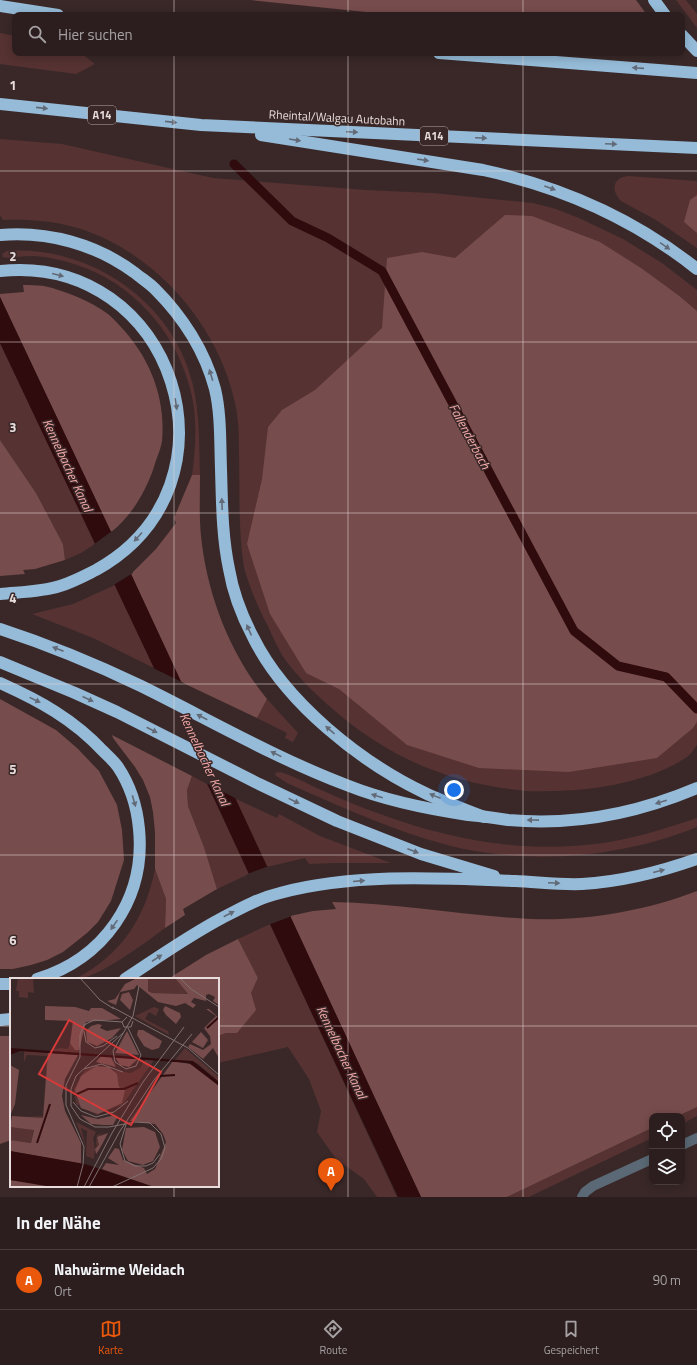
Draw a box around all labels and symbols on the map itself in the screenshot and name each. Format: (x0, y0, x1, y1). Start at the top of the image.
one-way arrow (632, 65, 644, 72)
text: 1 (9, 75, 17, 95)
street label: Rheintal/Walgau Autobahn (268, 104, 406, 131)
one-way arrow (36, 105, 48, 111)
road number: A14 (88, 106, 116, 124)
one-way arrow (165, 119, 177, 125)
road number: A14 (420, 127, 448, 145)
one-way arrow (346, 129, 358, 136)
one-way arrow (475, 135, 487, 142)
one-way arrow (288, 137, 301, 143)
one-way arrow (605, 141, 617, 148)
one-way arrow (417, 157, 429, 163)
one-way arrow (544, 185, 556, 191)
one-way arrow (660, 242, 671, 250)
text: 2 (9, 246, 17, 266)
one-way arrow (52, 272, 65, 278)
one-way arrow (208, 368, 214, 380)
one-way arrow (173, 398, 179, 410)
water label: Fallenderbach (444, 400, 496, 473)
water label: Kennelbacher Kanal (38, 415, 99, 517)
text: 3 (9, 417, 17, 437)
one-way arrow (219, 497, 225, 510)
one-way arrow (134, 533, 143, 542)
text: 4 (9, 588, 17, 608)
one-way arrow (246, 623, 252, 635)
one-way arrow (52, 646, 64, 652)
one-way arrow (82, 696, 93, 702)
one-way arrow (30, 697, 41, 703)
water label: Kennelbacher Kanal (175, 709, 236, 811)
one-way arrow (197, 714, 208, 720)
one-way arrow (325, 725, 336, 734)
one-way arrow (146, 727, 158, 733)
one-way arrow (271, 751, 282, 757)
text: 5 (9, 759, 17, 779)
your location (444, 780, 464, 800)
one-way arrow (371, 792, 383, 798)
one-way arrow (428, 793, 440, 799)
one-way arrow (131, 796, 137, 808)
one-way arrow (288, 798, 299, 804)
one-way arrow (654, 799, 666, 805)
one-way arrow (526, 817, 539, 823)
one-way arrow (408, 849, 420, 855)
one-way arrow (653, 868, 665, 874)
one-way arrow (353, 877, 365, 884)
one-way arrow (548, 880, 560, 887)
one-way arrow (223, 911, 235, 918)
one-way arrow (110, 920, 118, 930)
text: 6 (9, 930, 17, 950)
one-way arrow (151, 954, 163, 961)
inset map (10, 978, 219, 1187)
water label: Kennelbacher Kanal (312, 1002, 373, 1104)
pin: A (318, 1158, 344, 1191)

